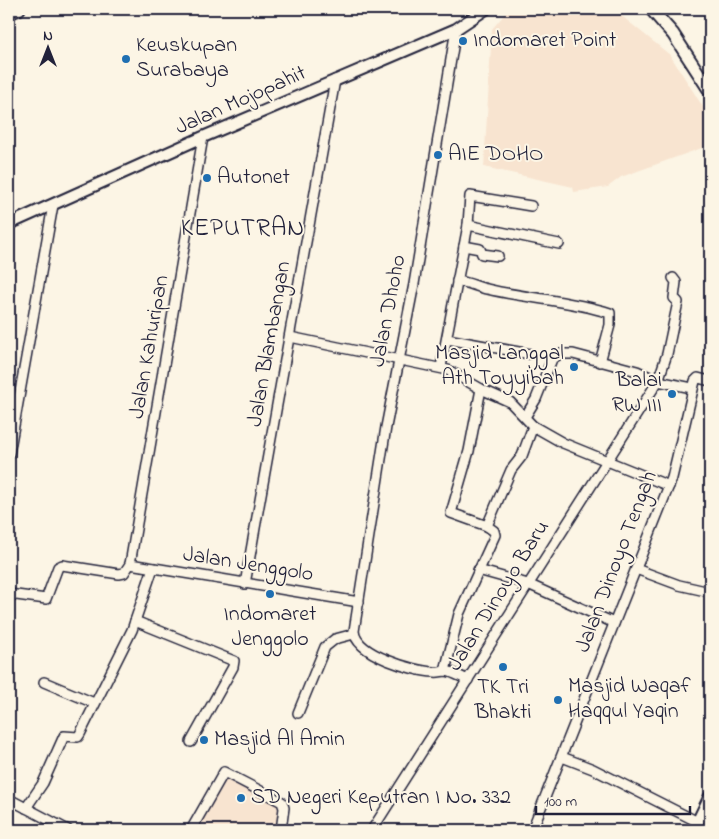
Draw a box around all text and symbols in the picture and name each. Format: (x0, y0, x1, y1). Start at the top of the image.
north arrow (22, 22, 72, 72)
place label: Indomaret Point (473, 25, 617, 57)
text: N (43, 26, 53, 47)
place label: Keuskupan Surabaya (136, 30, 237, 88)
marker: Indomaret Point (457, 35, 469, 47)
marker: Keuskupan Surabaya (120, 53, 132, 65)
street label: Jalan Mojopahit (170, 58, 312, 144)
place label: AIE DOHO (448, 139, 543, 171)
marker: AIE DOHO (432, 149, 444, 161)
place label: Autonet (217, 162, 291, 194)
marker: Autonet (201, 172, 213, 184)
district label: KEPUTRAN (181, 211, 305, 247)
street label: Jalan Dhoho (362, 252, 416, 370)
street label: Jalan Blambangan (240, 259, 301, 429)
street label: Jalan Kahuripan (122, 273, 178, 421)
place label: Masjid Langgal Ath Toyyibah (435, 338, 564, 396)
marker: Masjid Langgal Ath Toyyibah (568, 361, 580, 373)
place label: Balai RW III (612, 365, 662, 422)
marker: Balai RW III (666, 388, 678, 400)
street label: Jalan Dinoyo Tengah (568, 466, 667, 658)
street label: Jalan Dinoyo Baru (440, 514, 559, 678)
street label: Jalan Jenggolo (180, 539, 316, 592)
marker: Indomaret Jenggolo (264, 588, 276, 600)
place label: Indomaret Jenggolo (224, 599, 317, 657)
marker: TK Tri Bhakti (497, 661, 509, 673)
place label: Masjid Waqaf Haqqul Yaqin (568, 671, 692, 728)
place label: TK Tri Bhakti (474, 672, 531, 729)
marker: Masjid Waqaf Haqqul Yaqin (552, 694, 564, 706)
place label: Masjid Al Amin (214, 724, 345, 756)
marker: Masjid Al Amin (198, 734, 210, 746)
place label: SD Negeri Keputran I No. 332 (251, 782, 511, 815)
scale bar (536, 784, 690, 816)
text: 100 m (544, 791, 577, 813)
marker: SD Negeri Keputran I No. 332 (235, 792, 247, 804)

